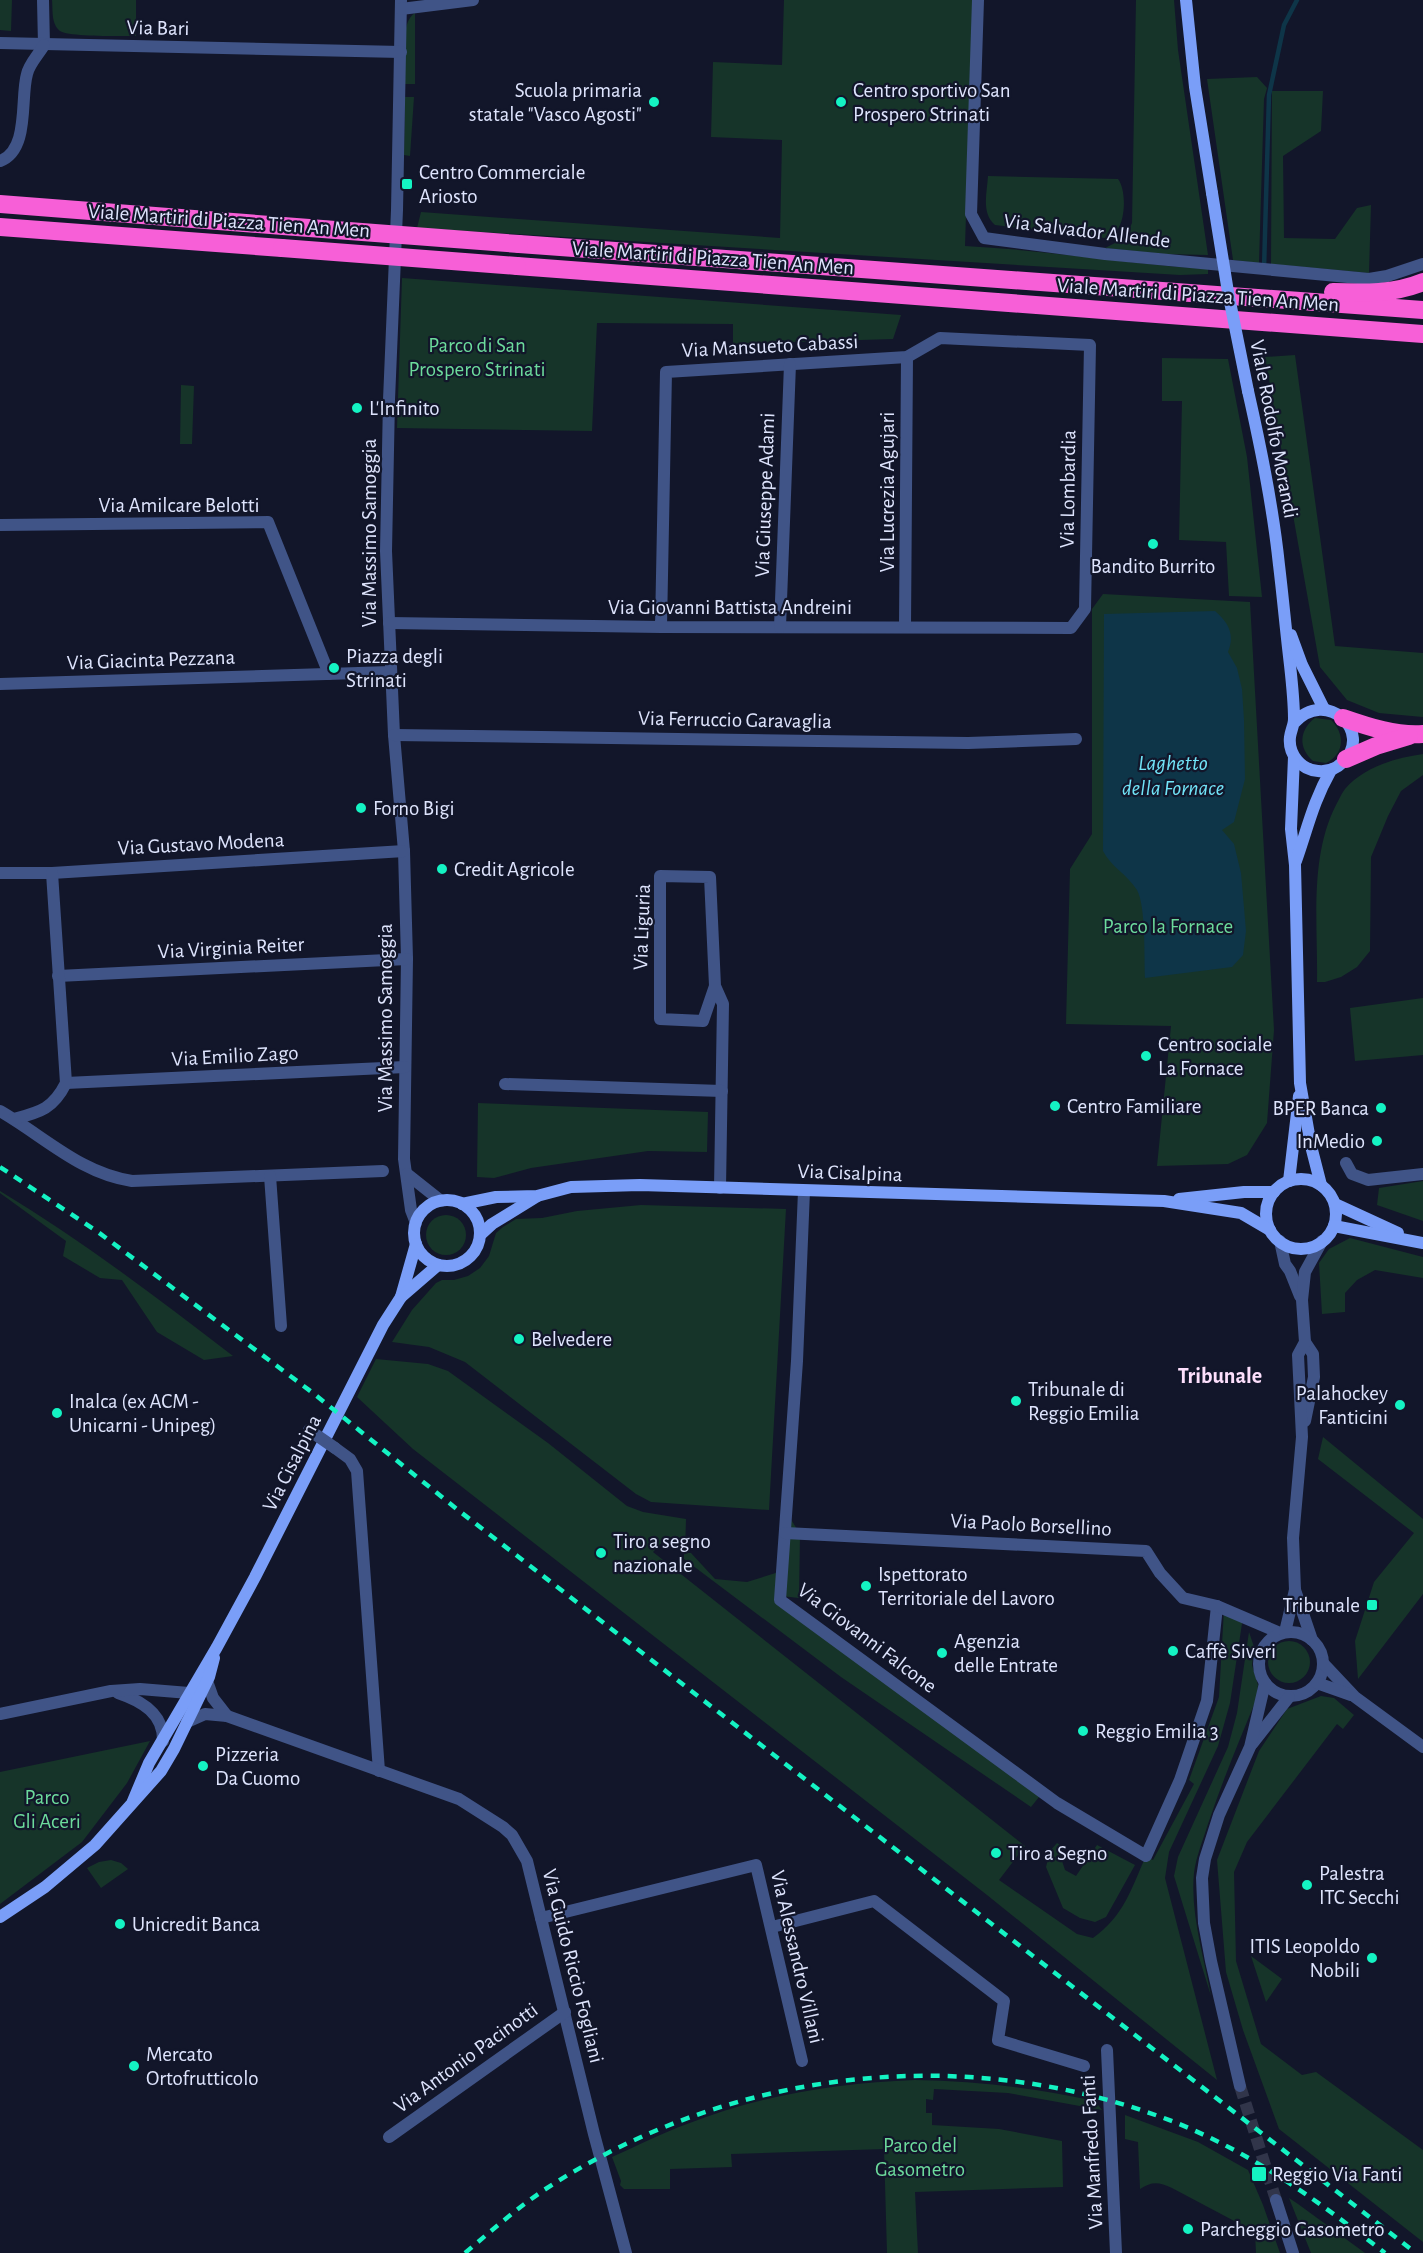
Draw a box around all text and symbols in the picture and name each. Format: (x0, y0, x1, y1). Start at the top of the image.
street label: Via Bari (126, 17, 190, 39)
place label: Scuola primaria statale "Vasco Agosti" (469, 80, 642, 125)
place label: Centro sportivo San Prospero Strinati (853, 80, 1011, 125)
marker: Scuola primaria statale "Vasco Agosti" (647, 95, 661, 109)
marker: Centro sportivo San Prospero Strinati (834, 95, 848, 109)
place label: Centro Commerciale Ariosto (419, 162, 585, 207)
marker: Centro Commerciale Ariosto (400, 177, 414, 191)
street label: Viale Martiri di Piazza Tien An Men (87, 201, 371, 241)
street label: Via Salvador Allende (1003, 210, 1171, 252)
street label: Viale Martiri di Piazza Tien An Men (571, 238, 855, 278)
street label: Viale Martiri di Piazza Tien An Men (1056, 275, 1340, 315)
street label: Via Mansueto Cabassi (681, 331, 859, 361)
park label: Parco di San Prospero Strinati (408, 335, 546, 380)
street label: Viale Rodolfo Morandi (1246, 338, 1302, 520)
place label: L'Infinito (369, 398, 440, 419)
marker: L'Infinito (350, 401, 364, 415)
street label: Via Giuseppe Adami (752, 412, 778, 578)
street label: Via Lucrezia Agujari (877, 412, 898, 572)
street label: Via Lombardia (1056, 429, 1080, 548)
street label: Via Massimo Samoggia (359, 438, 380, 627)
street label: Via Amilcare Belotti (98, 495, 260, 516)
marker: Bandito Burrito (1146, 537, 1160, 551)
place label: Bandito Burrito (1091, 556, 1215, 577)
street label: Via Giovanni Battista Andreini (608, 597, 852, 618)
place label: Piazza degli Strinati (346, 646, 443, 691)
street label: Via Giacinta Pezzana (66, 647, 236, 673)
marker: Piazza degli Strinati (327, 661, 341, 675)
street label: Via Ferruccio Garavaglia (638, 708, 832, 732)
water label: Laghetto della Fornace (1122, 752, 1224, 799)
place label: Forno Bigi (373, 798, 455, 819)
marker: Forno Bigi (354, 801, 368, 815)
street label: Via Gustavo Modena (117, 829, 285, 859)
place label: Credit Agricole (454, 859, 575, 880)
marker: Credit Agricole (435, 862, 449, 876)
street label: Via Liguria (630, 883, 654, 970)
park label: Parco la Fornace (1103, 916, 1233, 937)
street label: Via Massimo Samoggia (375, 923, 396, 1112)
street label: Via Virginia Reiter (157, 934, 305, 962)
place label: Centro sociale La Fornace (1158, 1034, 1272, 1079)
street label: Via Emilio Zago (171, 1042, 299, 1070)
marker: Centro sociale La Fornace (1139, 1049, 1153, 1063)
place label: Centro Familiare (1067, 1096, 1201, 1117)
place label: BPER Banca (1272, 1098, 1369, 1119)
marker: Centro Familiare (1048, 1099, 1062, 1113)
marker: BPER Banca (1374, 1101, 1388, 1115)
place label: InMedio (1297, 1131, 1365, 1152)
marker: InMedio (1370, 1134, 1384, 1148)
street label: Via Cisalpina (797, 1161, 903, 1185)
place label: Belvedere (531, 1329, 612, 1350)
marker: Belvedere (512, 1332, 526, 1346)
district label: Tribunale (1178, 1365, 1262, 1387)
place label: Tribunale di Reggio Emilia (1028, 1379, 1140, 1424)
place label: Palahockey Fanticini (1296, 1383, 1388, 1428)
place label: Inalca (ex ACM - Unicarni - Unipeg) (69, 1391, 217, 1436)
marker: Tribunale di Reggio Emilia (1009, 1394, 1023, 1408)
marker: Palahockey Fanticini (1393, 1398, 1407, 1412)
marker: Inalca (ex ACM - Unicarni - Unipeg) (50, 1406, 64, 1420)
street label: Via Cisalpina (259, 1411, 325, 1515)
street label: Via Paolo Borsellino (950, 1510, 1112, 1540)
place label: Tiro a segno nazionale (613, 1531, 711, 1576)
marker: Tiro a segno nazionale (594, 1546, 608, 1560)
place label: Ispettorato Territoriale del Lavoro (878, 1564, 1055, 1609)
street label: Via Giovanni Falcone (794, 1579, 940, 1697)
marker: Ispettorato Territoriale del Lavoro (859, 1579, 873, 1593)
place label: Tribunale (1282, 1595, 1360, 1616)
marker: Tribunale (1365, 1598, 1379, 1612)
place label: Agenzia delle Entrate (954, 1631, 1058, 1676)
place label: Caffè Siveri (1185, 1641, 1276, 1662)
marker: Caffè Siveri (1166, 1644, 1180, 1658)
marker: Agenzia delle Entrate (935, 1646, 949, 1660)
place label: Reggio Emilia 3 (1095, 1721, 1219, 1742)
marker: Reggio Emilia 3 (1076, 1724, 1090, 1738)
place label: Pizzeria Da Cuomo (215, 1744, 300, 1789)
marker: Pizzeria Da Cuomo (196, 1759, 210, 1773)
park label: Parco Gli Aceri (13, 1787, 81, 1832)
place label: Tiro a Segno (1008, 1843, 1107, 1864)
marker: Tiro a Segno (989, 1846, 1003, 1860)
place label: Palestra ITC Secchi (1319, 1863, 1400, 1908)
street label: Via Guido Riccio Fogliani (539, 1867, 607, 2065)
street label: Via Alessandro Villani (767, 1868, 827, 2046)
marker: Palestra ITC Secchi (1300, 1878, 1314, 1892)
place label: Unicredit Banca (132, 1914, 261, 1935)
marker: Unicredit Banca (113, 1917, 127, 1931)
place label: ITIS Leopoldo Nobili (1250, 1936, 1360, 1981)
marker: ITIS Leopoldo Nobili (1365, 1951, 1379, 1965)
street label: Via Antonio Pacinotti (390, 1999, 542, 2117)
place label: Mercato Ortofrutticolo (146, 2044, 259, 2089)
marker: Mercato Ortofrutticolo (127, 2059, 141, 2073)
street label: Via Manfredo Fanti (1077, 2074, 1107, 2230)
park label: Parco del Gasometro (875, 2135, 965, 2180)
place label: Reggio Via Fanti (1272, 2164, 1402, 2185)
marker: Reggio Via Fanti (1250, 2165, 1268, 2183)
place label: Parcheggio Gasometro (1200, 2219, 1385, 2240)
marker: Parcheggio Gasometro (1181, 2222, 1195, 2236)

